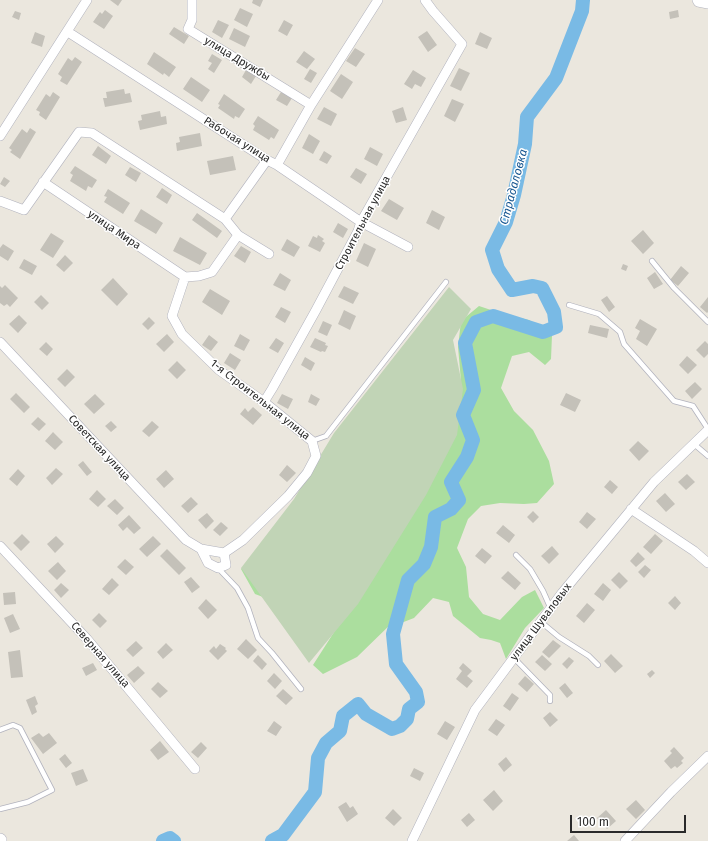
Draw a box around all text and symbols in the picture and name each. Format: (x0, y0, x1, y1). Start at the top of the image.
street label: улица Дружбы (202, 34, 272, 84)
street label: Рабочая улица (201, 114, 273, 166)
water label: Страдаловка (497, 148, 531, 226)
street label: Строительная улица (333, 174, 393, 272)
street label: улица Мира (85, 207, 143, 253)
street label: 1-я Строительная улица (208, 357, 312, 443)
street label: Советская улица (65, 412, 133, 484)
street label: улица Шуваловых (508, 581, 574, 663)
street label: Северная улица (68, 619, 132, 691)
scale bar (572, 807, 688, 833)
text: 100 m (577, 815, 609, 829)

